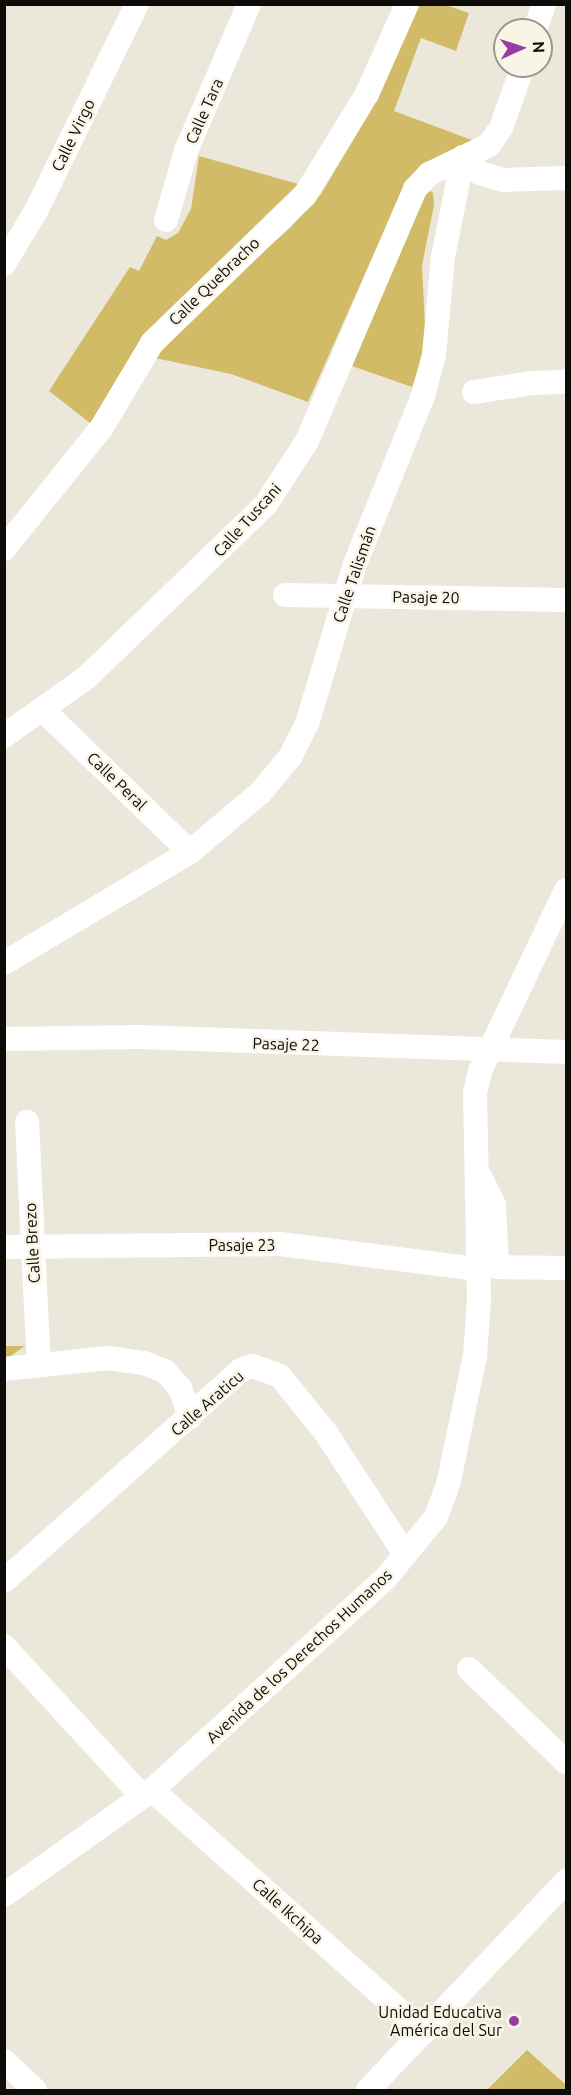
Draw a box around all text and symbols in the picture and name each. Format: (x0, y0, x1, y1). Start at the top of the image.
north arrow (493, 18, 553, 78)
text: N (530, 41, 548, 54)
street label: Calle Tara (181, 75, 227, 147)
street label: Calle Virgo (47, 96, 99, 174)
street label: Calle Quebracho (165, 233, 263, 329)
street label: Calle Tuscani (209, 479, 285, 561)
street label: Calle Talismán (328, 523, 380, 625)
street label: Pasaje 20 (392, 587, 460, 607)
street label: Calle Peral (83, 748, 151, 814)
street label: Pasaje 22 (252, 1033, 320, 1055)
street label: Calle Brezo (20, 1202, 44, 1284)
street label: Pasaje 23 (208, 1235, 276, 1255)
street label: Calle Araticu (167, 1366, 247, 1440)
street label: Avenida de los Derechos Humanos (202, 1565, 396, 1747)
street label: Calle Ikchipa (249, 1874, 327, 1948)
place label: Unidad Educativa América del Sur (378, 2002, 502, 2040)
marker: Unidad Educativa América del Sur (507, 2014, 521, 2028)

